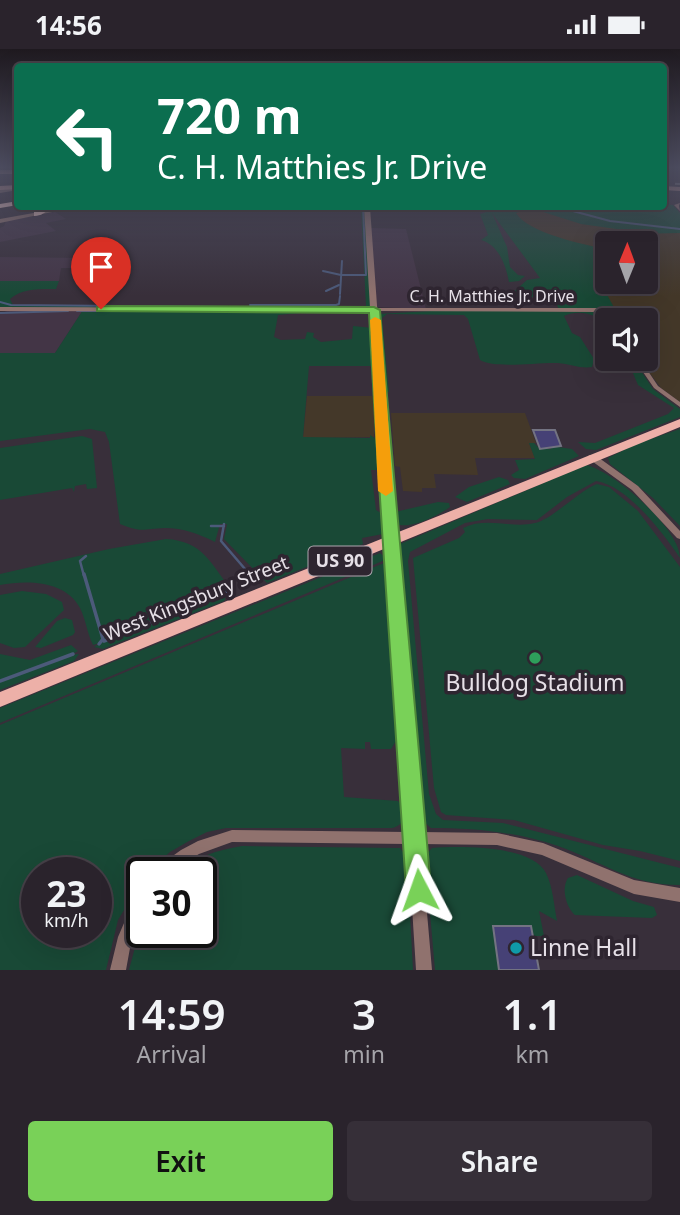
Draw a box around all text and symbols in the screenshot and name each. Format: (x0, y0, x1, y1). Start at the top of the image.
text: 14:56 (35, 7, 102, 43)
text: 720 m (157, 82, 302, 148)
icon: left (42, 91, 133, 182)
text: C. H. Matthies Jr. Drive (157, 145, 487, 188)
north arrow (595, 231, 658, 294)
map controls (595, 231, 658, 371)
pin (71, 237, 131, 309)
icon: arrive (82, 248, 120, 286)
street label: C. H. Matthies Jr. Drive (409, 285, 575, 307)
button: sound (595, 308, 658, 371)
road number: US 90 (308, 547, 372, 575)
street label: West Kingsbury Street (100, 549, 292, 647)
marker: Bulldog Stadium (527, 650, 543, 666)
place label: Bulldog Stadium (446, 666, 624, 698)
position arrow (382, 853, 456, 927)
speed limit sign: 30 (126, 857, 217, 948)
text: 23 (46, 870, 87, 917)
text: km/h (44, 908, 89, 932)
place label: Linne Hall (530, 931, 637, 963)
marker: Linne Hall (508, 940, 524, 956)
text: 14:59 (118, 985, 225, 1042)
text: 3 (352, 985, 376, 1042)
text: 1.1 (503, 985, 562, 1042)
text: Arrival (137, 1038, 207, 1070)
text: min (343, 1038, 385, 1070)
text: km (516, 1038, 549, 1070)
button: Exit (28, 1121, 333, 1201)
button: Share (347, 1121, 652, 1201)

